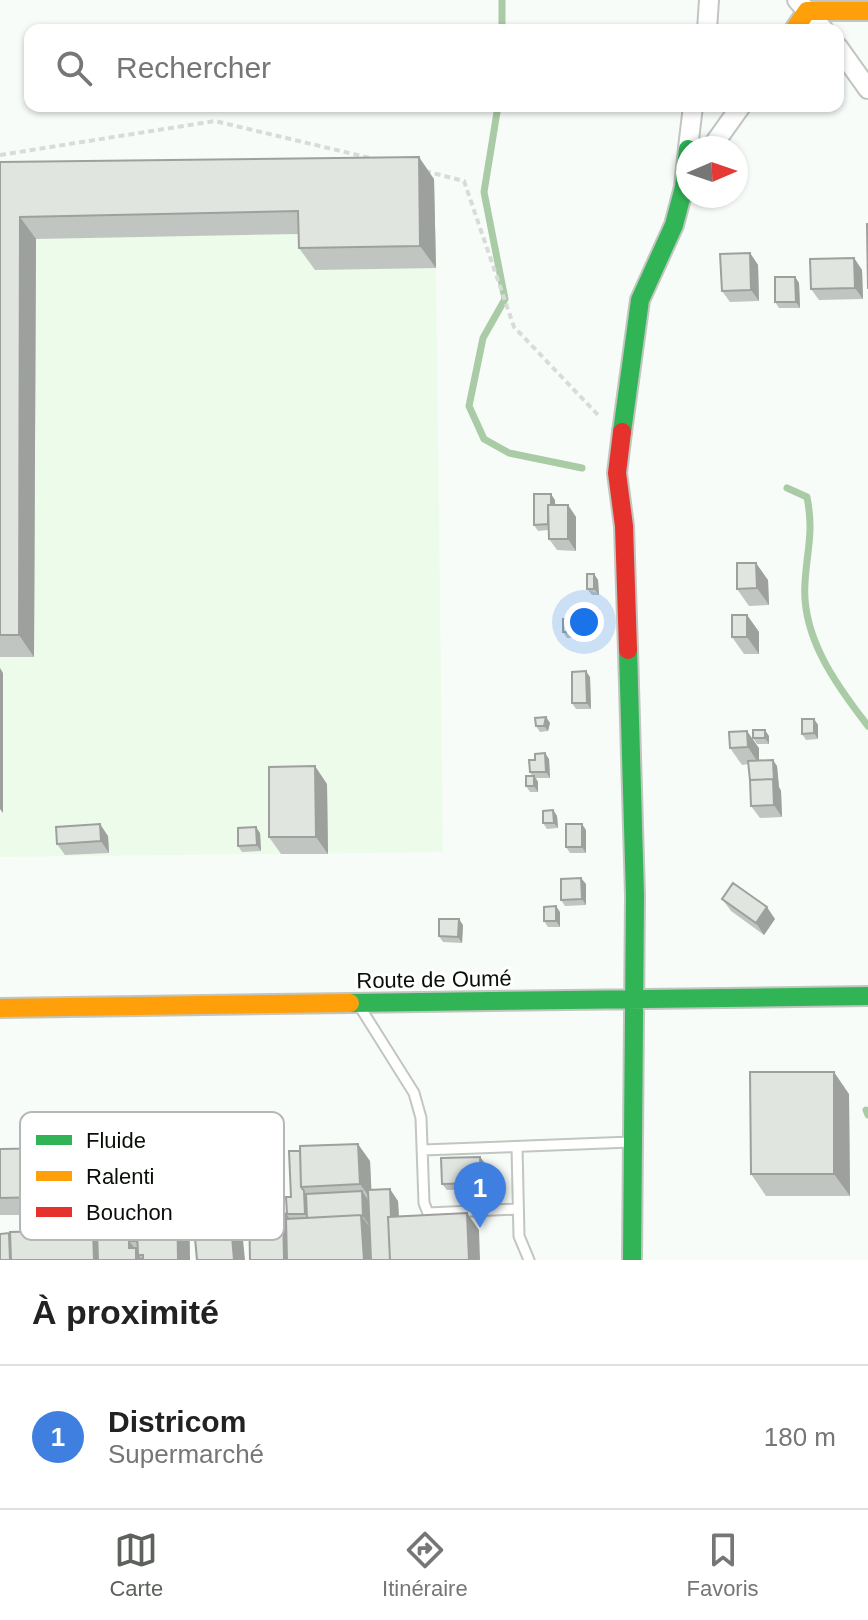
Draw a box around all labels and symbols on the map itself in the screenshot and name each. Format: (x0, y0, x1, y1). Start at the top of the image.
north arrow (676, 136, 748, 208)
your location (564, 602, 604, 642)
street label: Route de Oumé (356, 966, 512, 993)
legend (20, 1112, 284, 1240)
text: Fluide (86, 1128, 146, 1153)
pin: 1 (454, 1162, 506, 1228)
text: Ralenti (86, 1164, 154, 1189)
text: Bouchon (86, 1200, 173, 1225)

